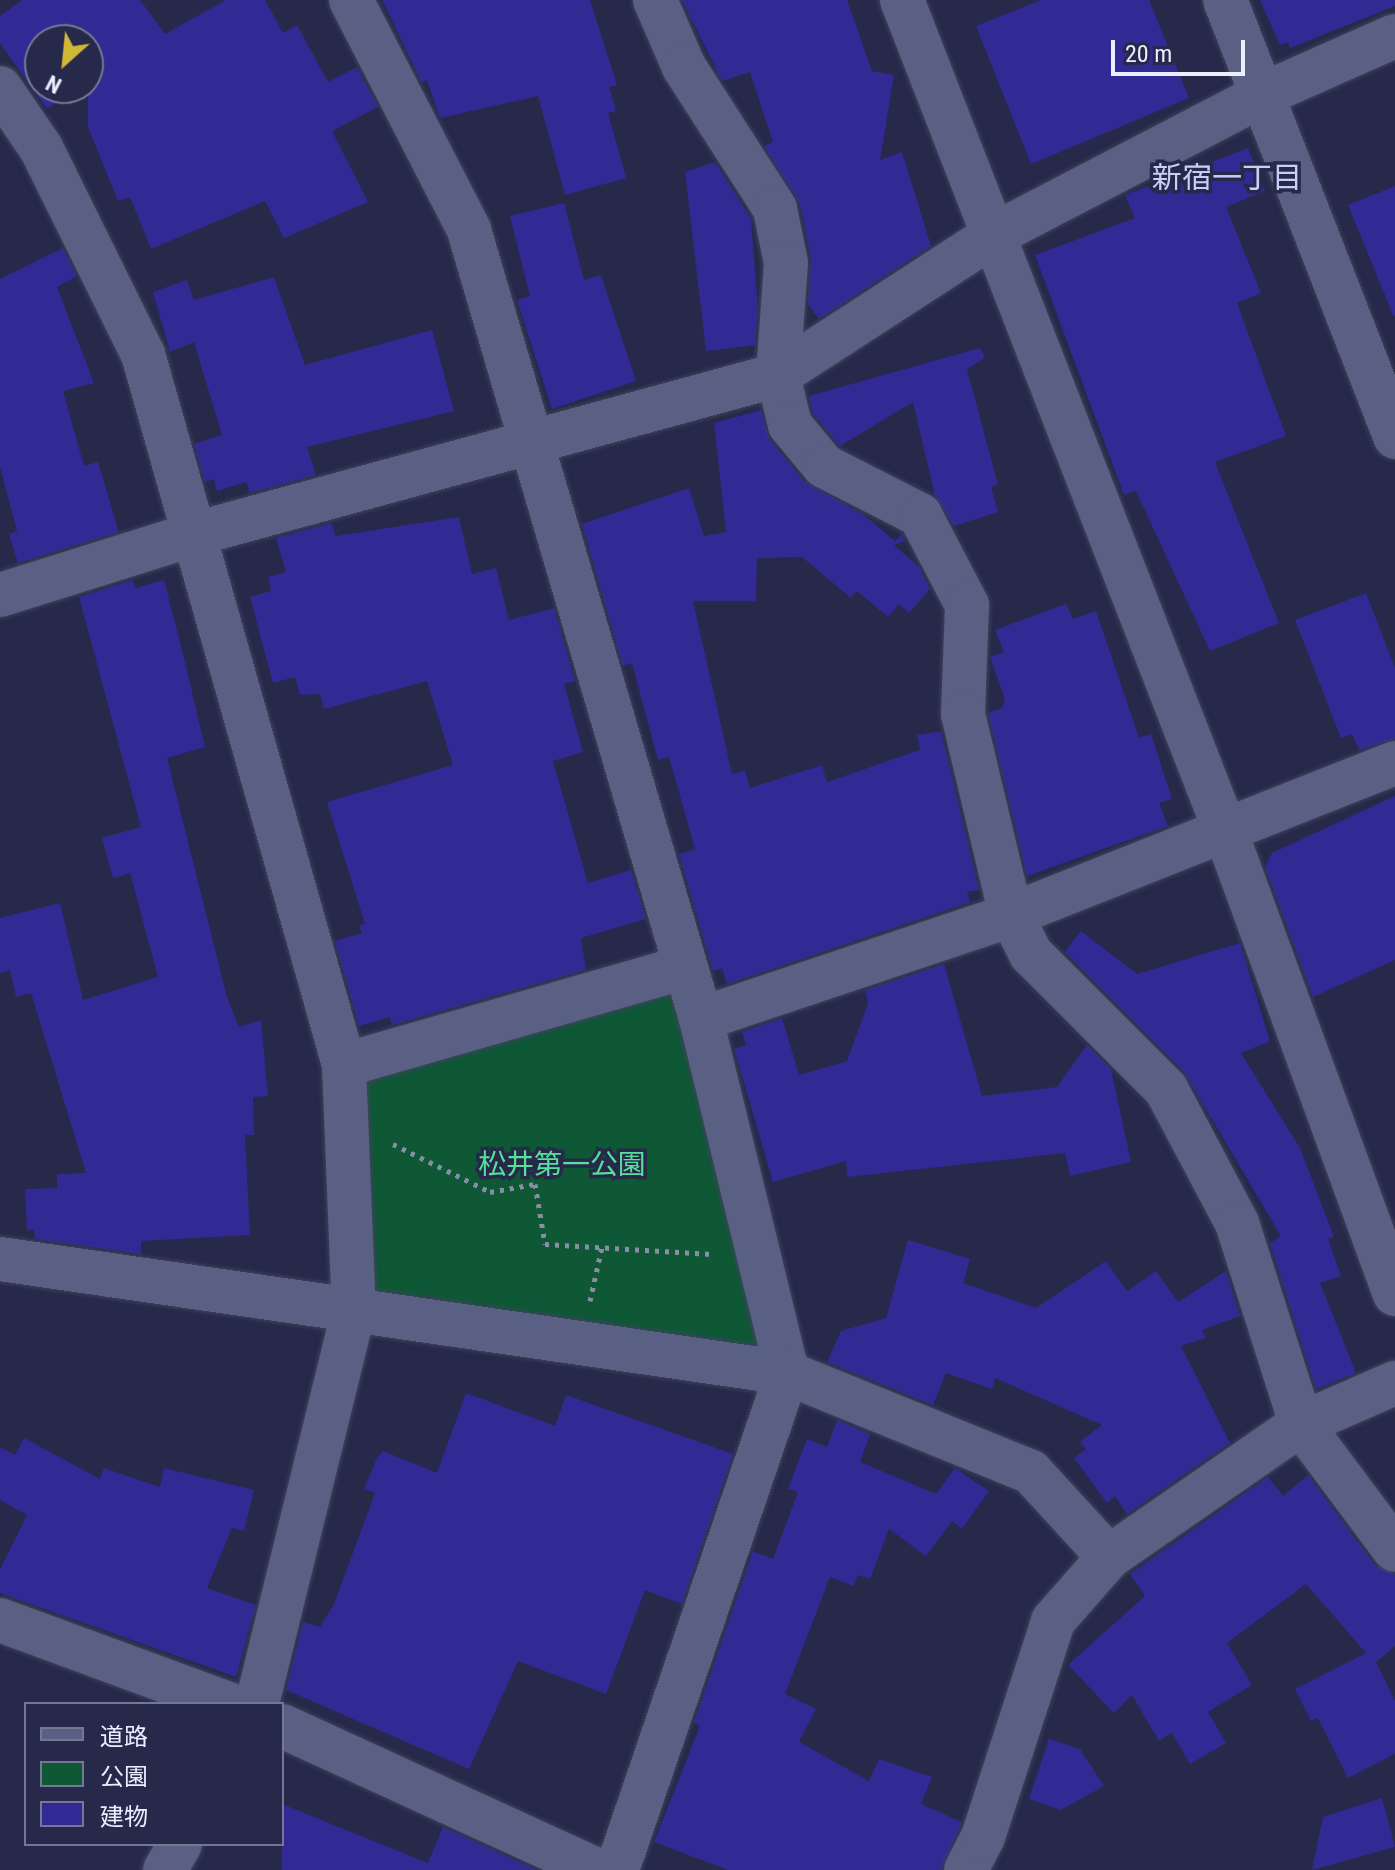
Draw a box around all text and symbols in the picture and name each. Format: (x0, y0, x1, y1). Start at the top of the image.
north arrow (24, 24, 104, 104)
scale bar (1115, 24, 1249, 74)
text: 20 m (1125, 40, 1172, 68)
text: N (42, 70, 65, 98)
district label: 新宿一丁目 (1152, 160, 1302, 196)
park label: 松井第一公園 (478, 1148, 646, 1182)
legend (24, 1702, 284, 1846)
text: 道路 (100, 1723, 148, 1751)
text: 公園 (100, 1763, 148, 1791)
text: 建物 (100, 1803, 148, 1831)

